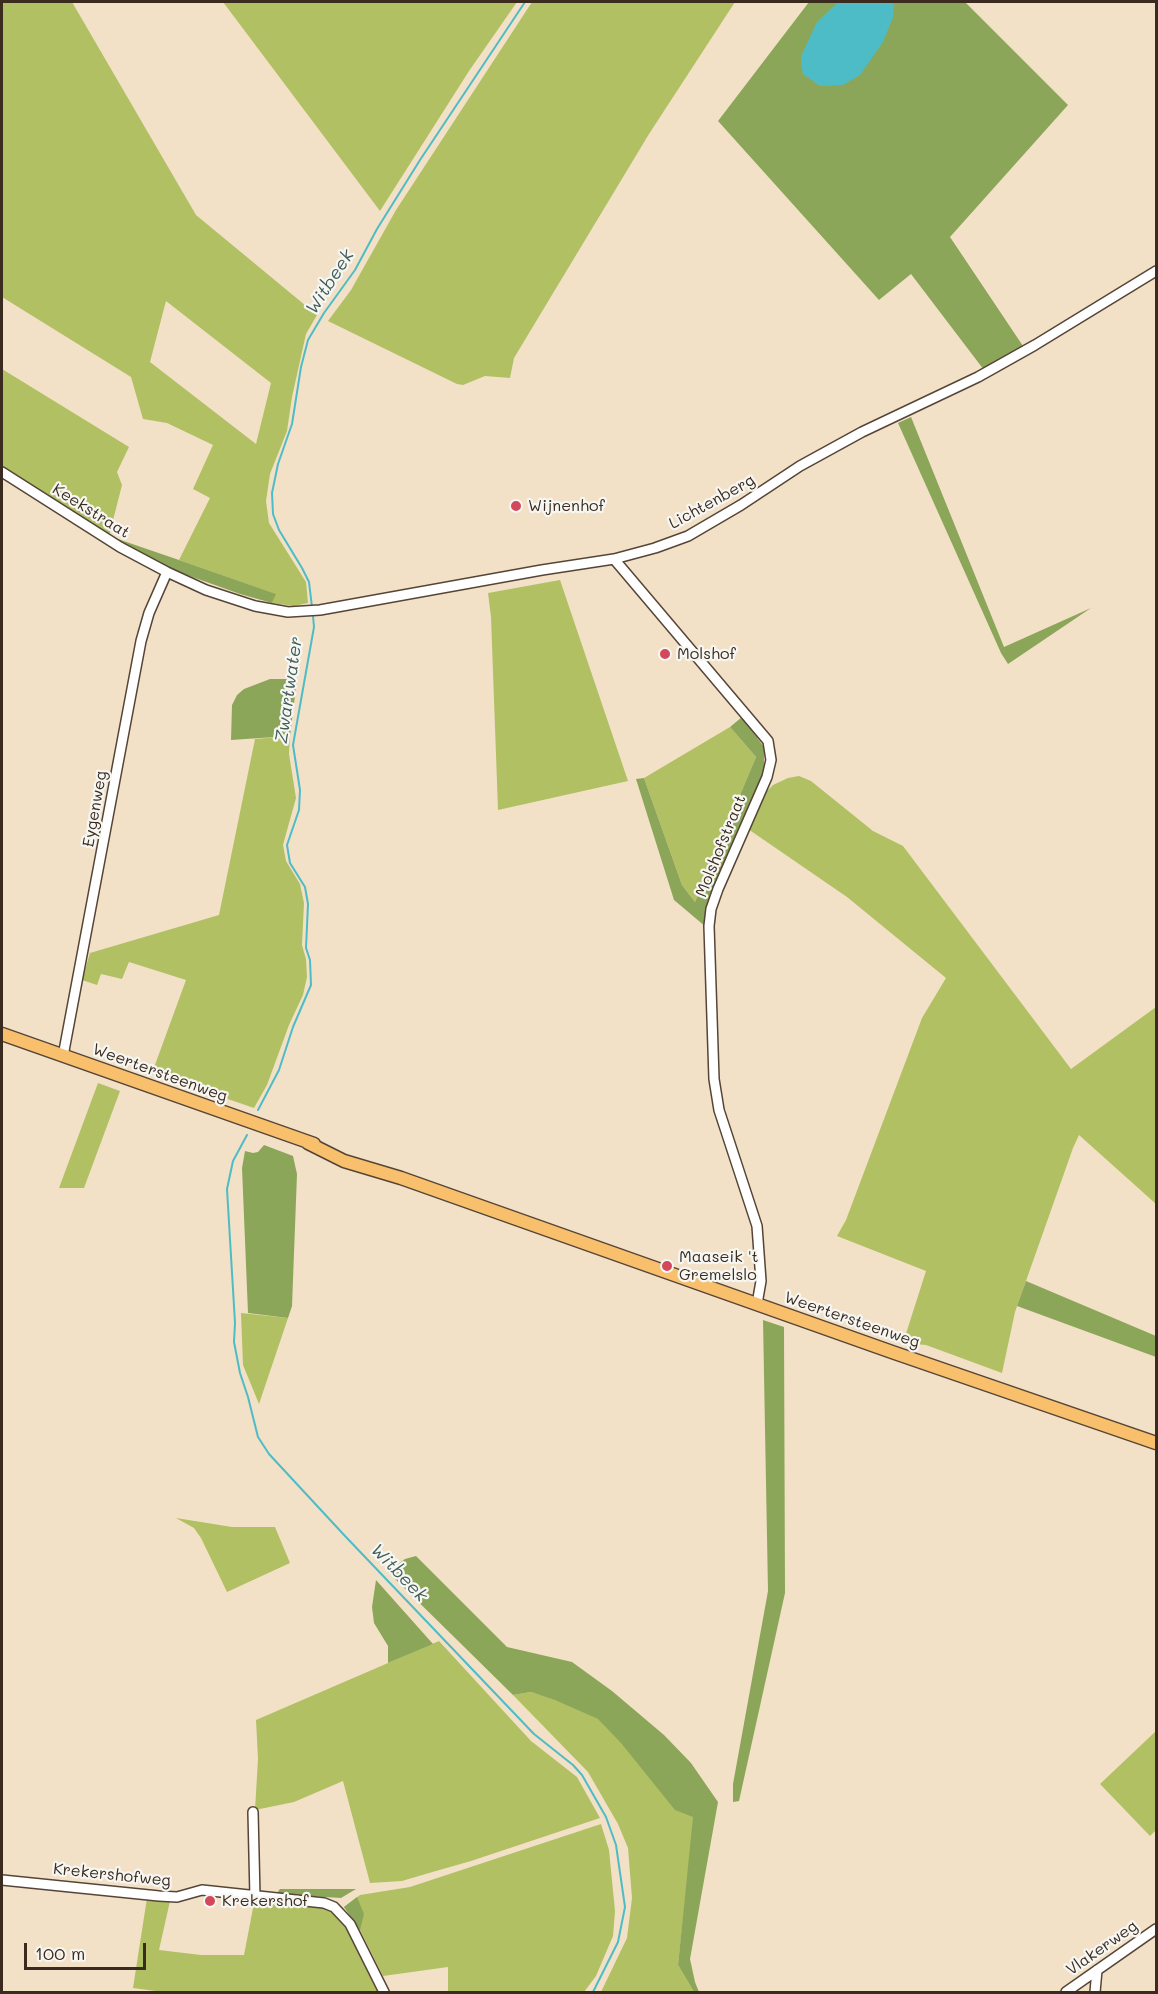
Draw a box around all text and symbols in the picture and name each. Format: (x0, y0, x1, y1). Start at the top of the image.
water label: Witbeek (301, 246, 359, 318)
street label: Lichtenberg (666, 471, 758, 533)
street label: Keekstraat (49, 480, 133, 542)
place label: Wijnenhof (528, 496, 605, 516)
marker: Wijnenhof (509, 499, 523, 513)
water label: Zwartwater (271, 635, 307, 745)
place label: Molshof (677, 644, 736, 664)
marker: Molshof (658, 647, 672, 661)
street label: Eygenweg (79, 769, 111, 849)
street label: Molshofstraat (692, 792, 750, 900)
street label: Weertersteenweg (90, 1040, 230, 1106)
place label: Maaseik 't Gremelslo (679, 1247, 758, 1285)
marker: Maaseik 't Gremelslo (660, 1259, 674, 1273)
street label: Weertersteenweg (782, 1288, 922, 1352)
water label: Witbeek (366, 1539, 432, 1607)
street label: Krekershofweg (52, 1859, 172, 1891)
place label: Krekershof (222, 1891, 309, 1911)
marker: Krekershof (203, 1894, 217, 1908)
street label: Vlakerweg (1063, 1917, 1141, 1979)
scale bar (27, 1931, 148, 1969)
text: 100 m (35, 1941, 85, 1965)

